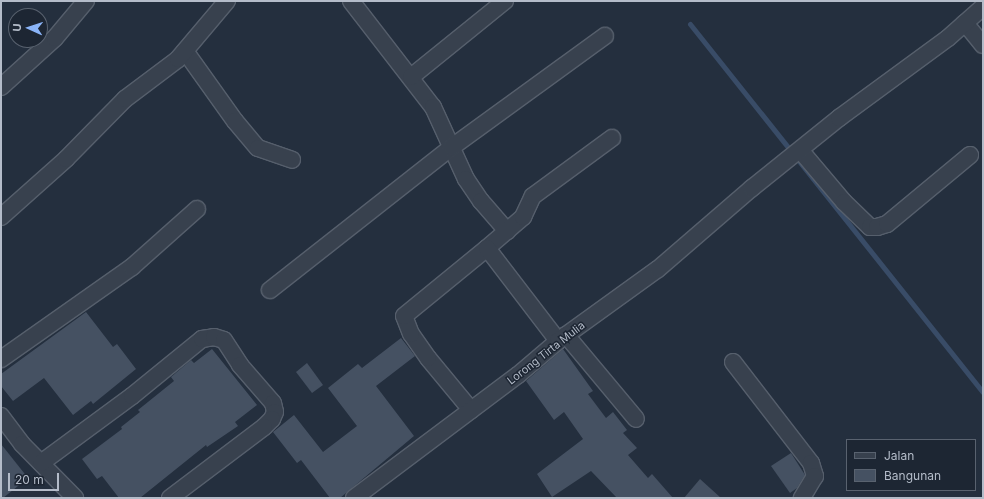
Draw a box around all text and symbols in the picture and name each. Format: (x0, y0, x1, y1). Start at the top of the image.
north arrow (8, 8, 48, 48)
text: U (10, 23, 24, 32)
street label: Lorong Tirta Mulia (505, 319, 587, 387)
legend (846, 439, 976, 491)
text: Jalan (884, 448, 914, 463)
scale bar (10, 465, 61, 491)
text: Bangunan (884, 468, 941, 483)
text: 20 m (15, 472, 44, 487)

